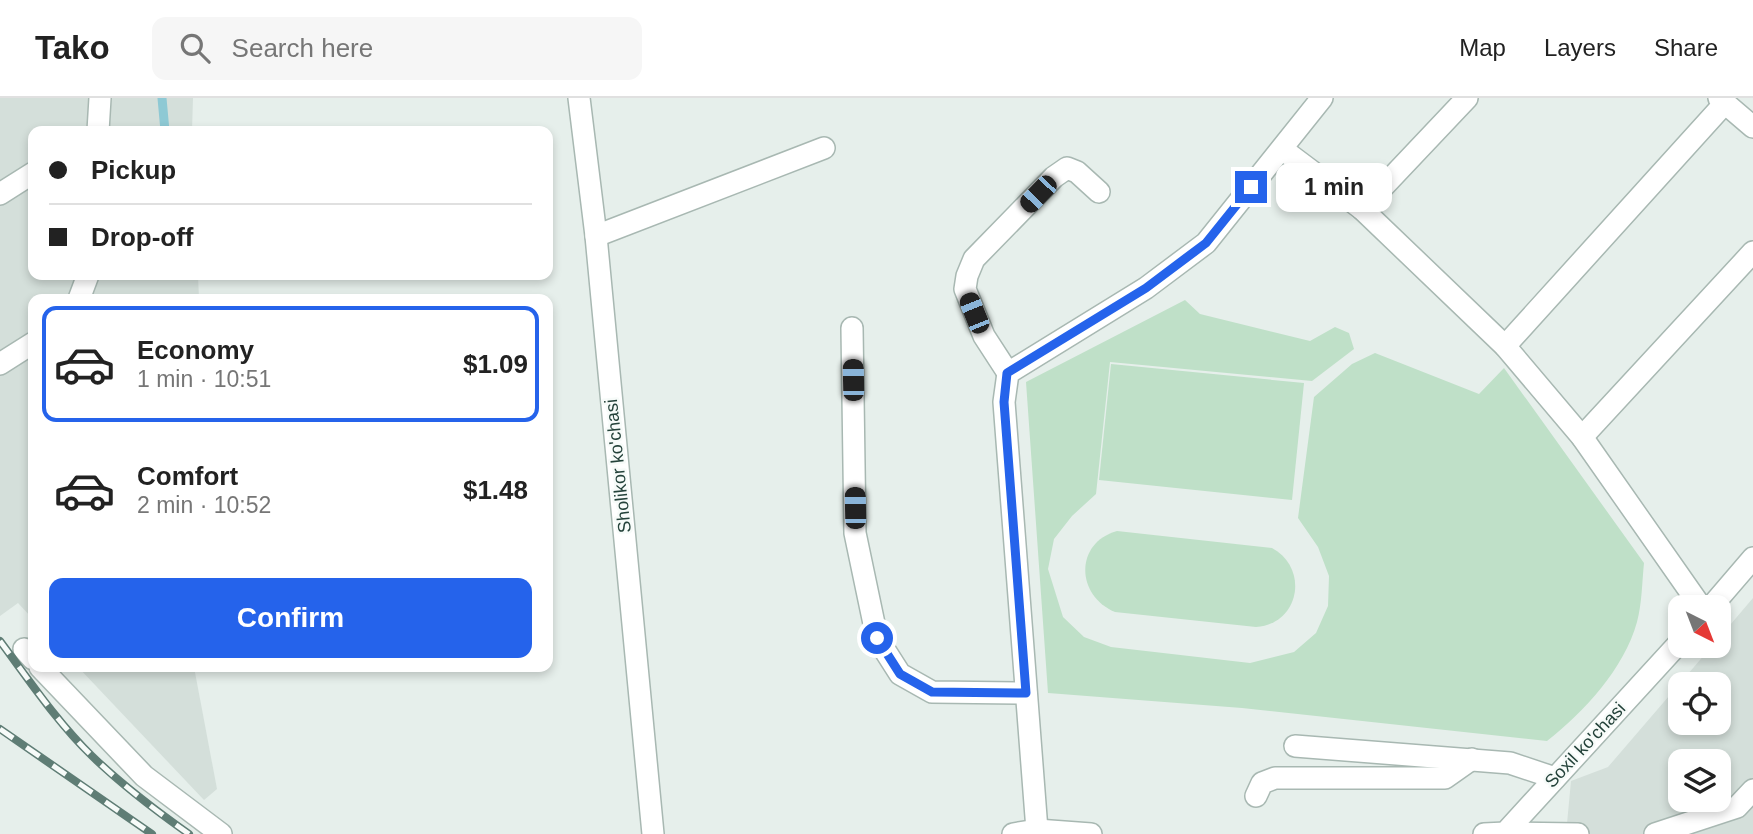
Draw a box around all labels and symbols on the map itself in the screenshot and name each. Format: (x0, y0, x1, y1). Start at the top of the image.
callout: 1 min (1276, 162, 1391, 212)
route end (1235, 171, 1267, 203)
car (1016, 172, 1061, 216)
car (957, 290, 992, 336)
car (843, 359, 864, 401)
street label: Sholikor ko'chasi (601, 398, 635, 534)
car (845, 487, 866, 529)
north arrow (1668, 595, 1731, 658)
route start (861, 622, 893, 654)
street label: Soxil ko'chasi (1541, 699, 1629, 791)

